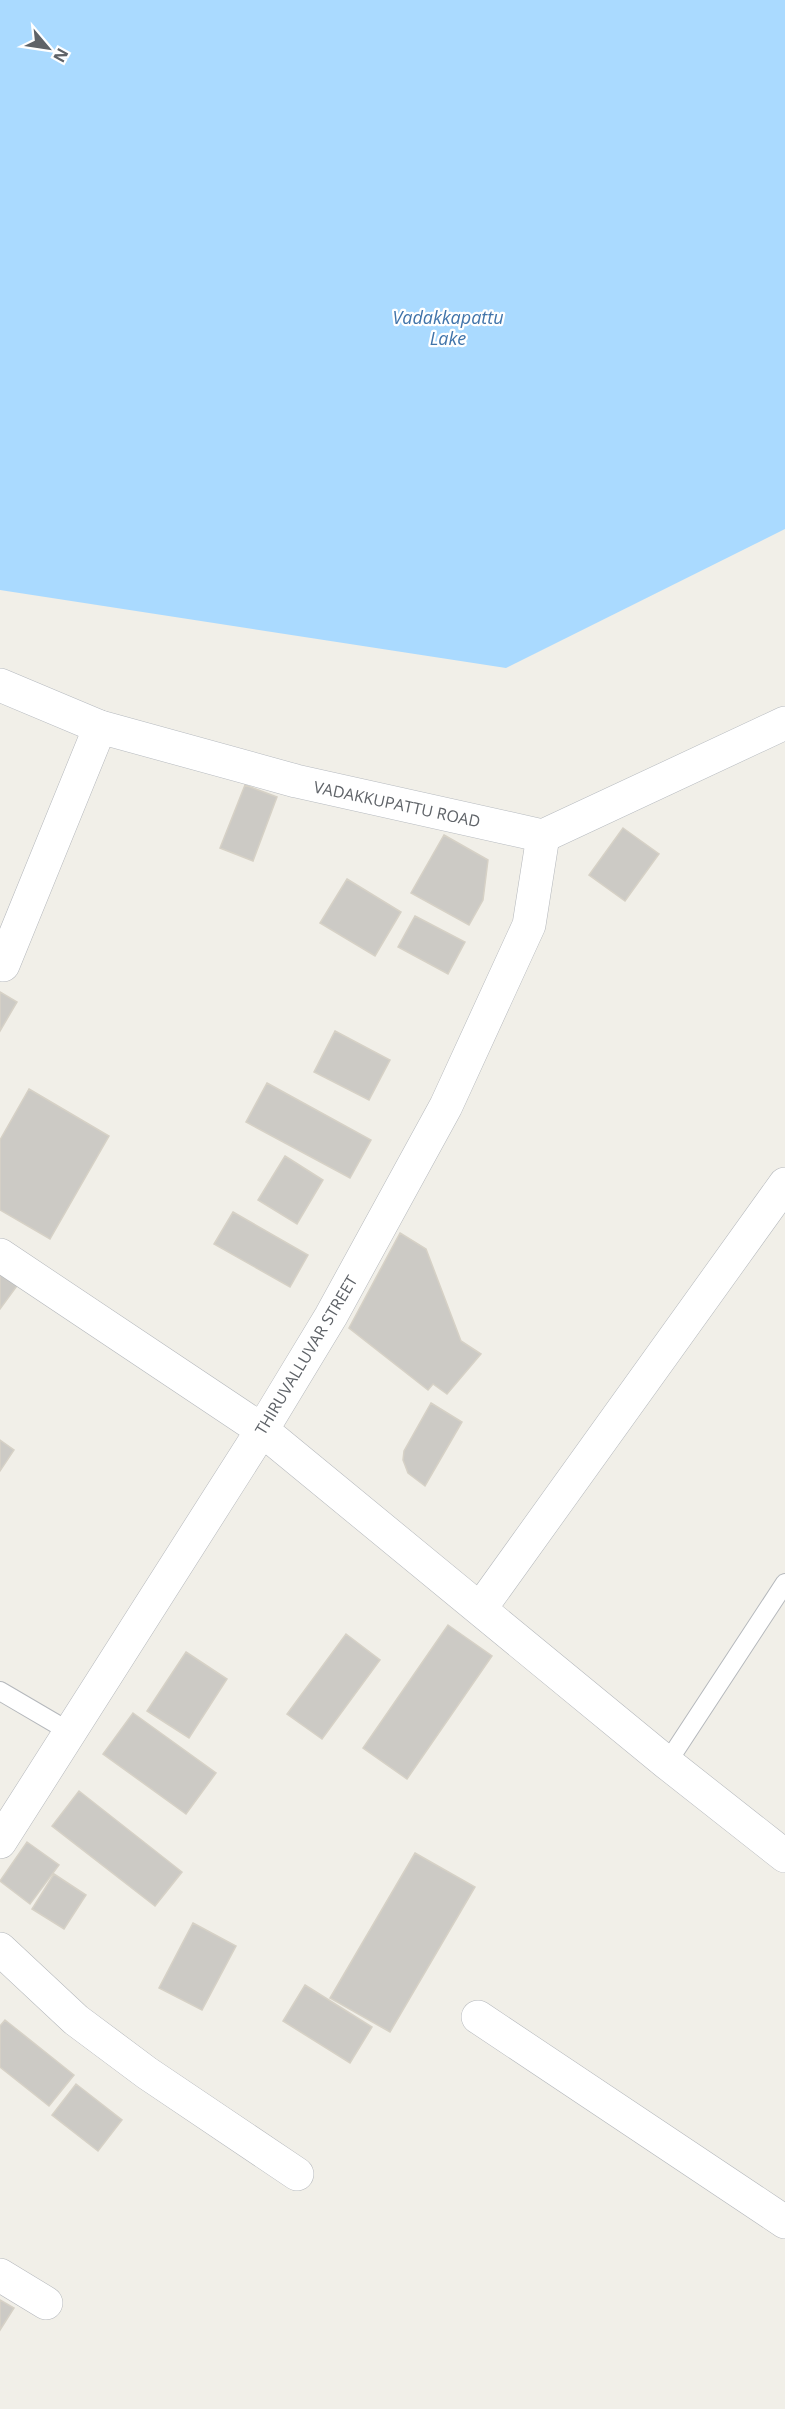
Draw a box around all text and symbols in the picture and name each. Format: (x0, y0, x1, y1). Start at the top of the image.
north arrow (18, 18, 78, 78)
text: N (48, 44, 74, 66)
water label: Vadakkapattu Lake (392, 305, 504, 350)
street label: VADAKKUPATTU ROAD (312, 776, 482, 832)
street label: THIRUVALLUVAR STREET (250, 1271, 362, 1439)

